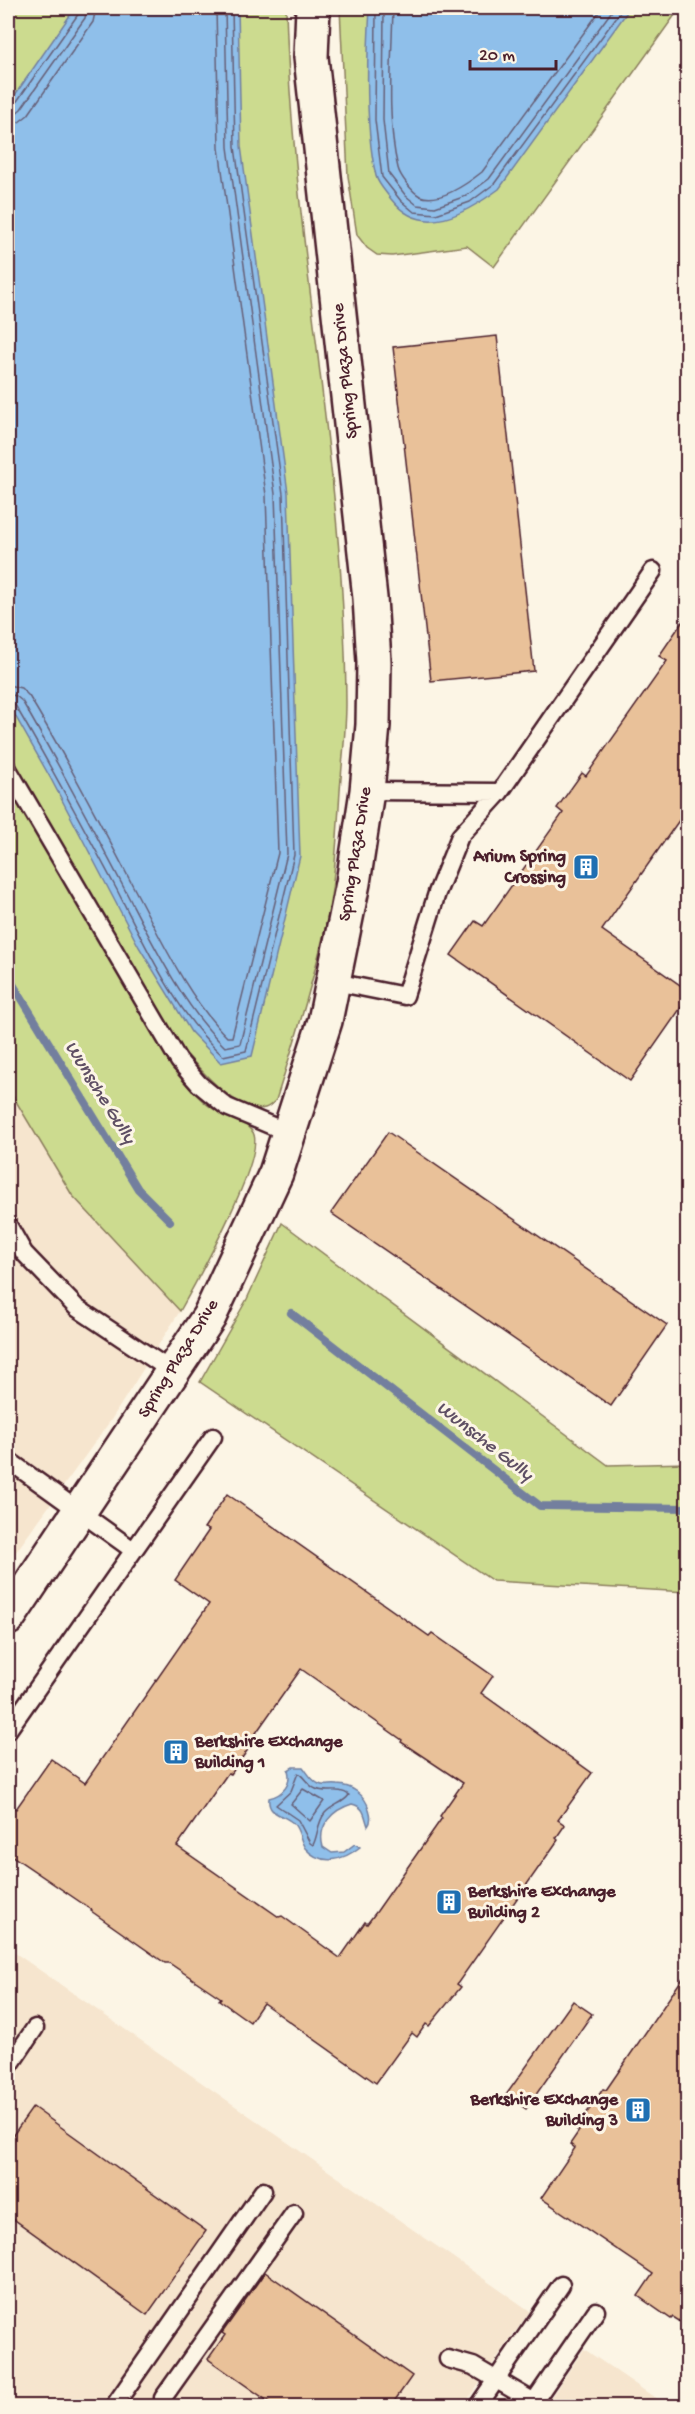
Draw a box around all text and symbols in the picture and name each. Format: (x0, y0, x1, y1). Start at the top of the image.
scale bar (470, 33, 556, 71)
text: 20 m (479, 46, 515, 67)
street label: Spring Plaza Drive (328, 302, 364, 440)
street label: Spring Plaza Drive (335, 785, 377, 923)
place label: Arium Spring Crossing (472, 847, 566, 889)
building icon: Arium Spring Crossing (571, 852, 601, 882)
water label: Wunsche Gully (58, 1038, 140, 1149)
street label: Spring Plaza Drive (134, 1295, 224, 1422)
water label: Wunsche Gully (431, 1397, 538, 1488)
place label: Berkshire Exchange Building 1 (194, 1732, 343, 1774)
building icon: Berkshire Exchange Building 1 (161, 1737, 191, 1767)
place label: Berkshire Exchange Building 2 (467, 1882, 616, 1924)
building icon: Berkshire Exchange Building 2 (434, 1887, 464, 1917)
place label: Berkshire Exchange Building 3 (469, 2090, 619, 2132)
building icon: Berkshire Exchange Building 3 (623, 2095, 653, 2125)

